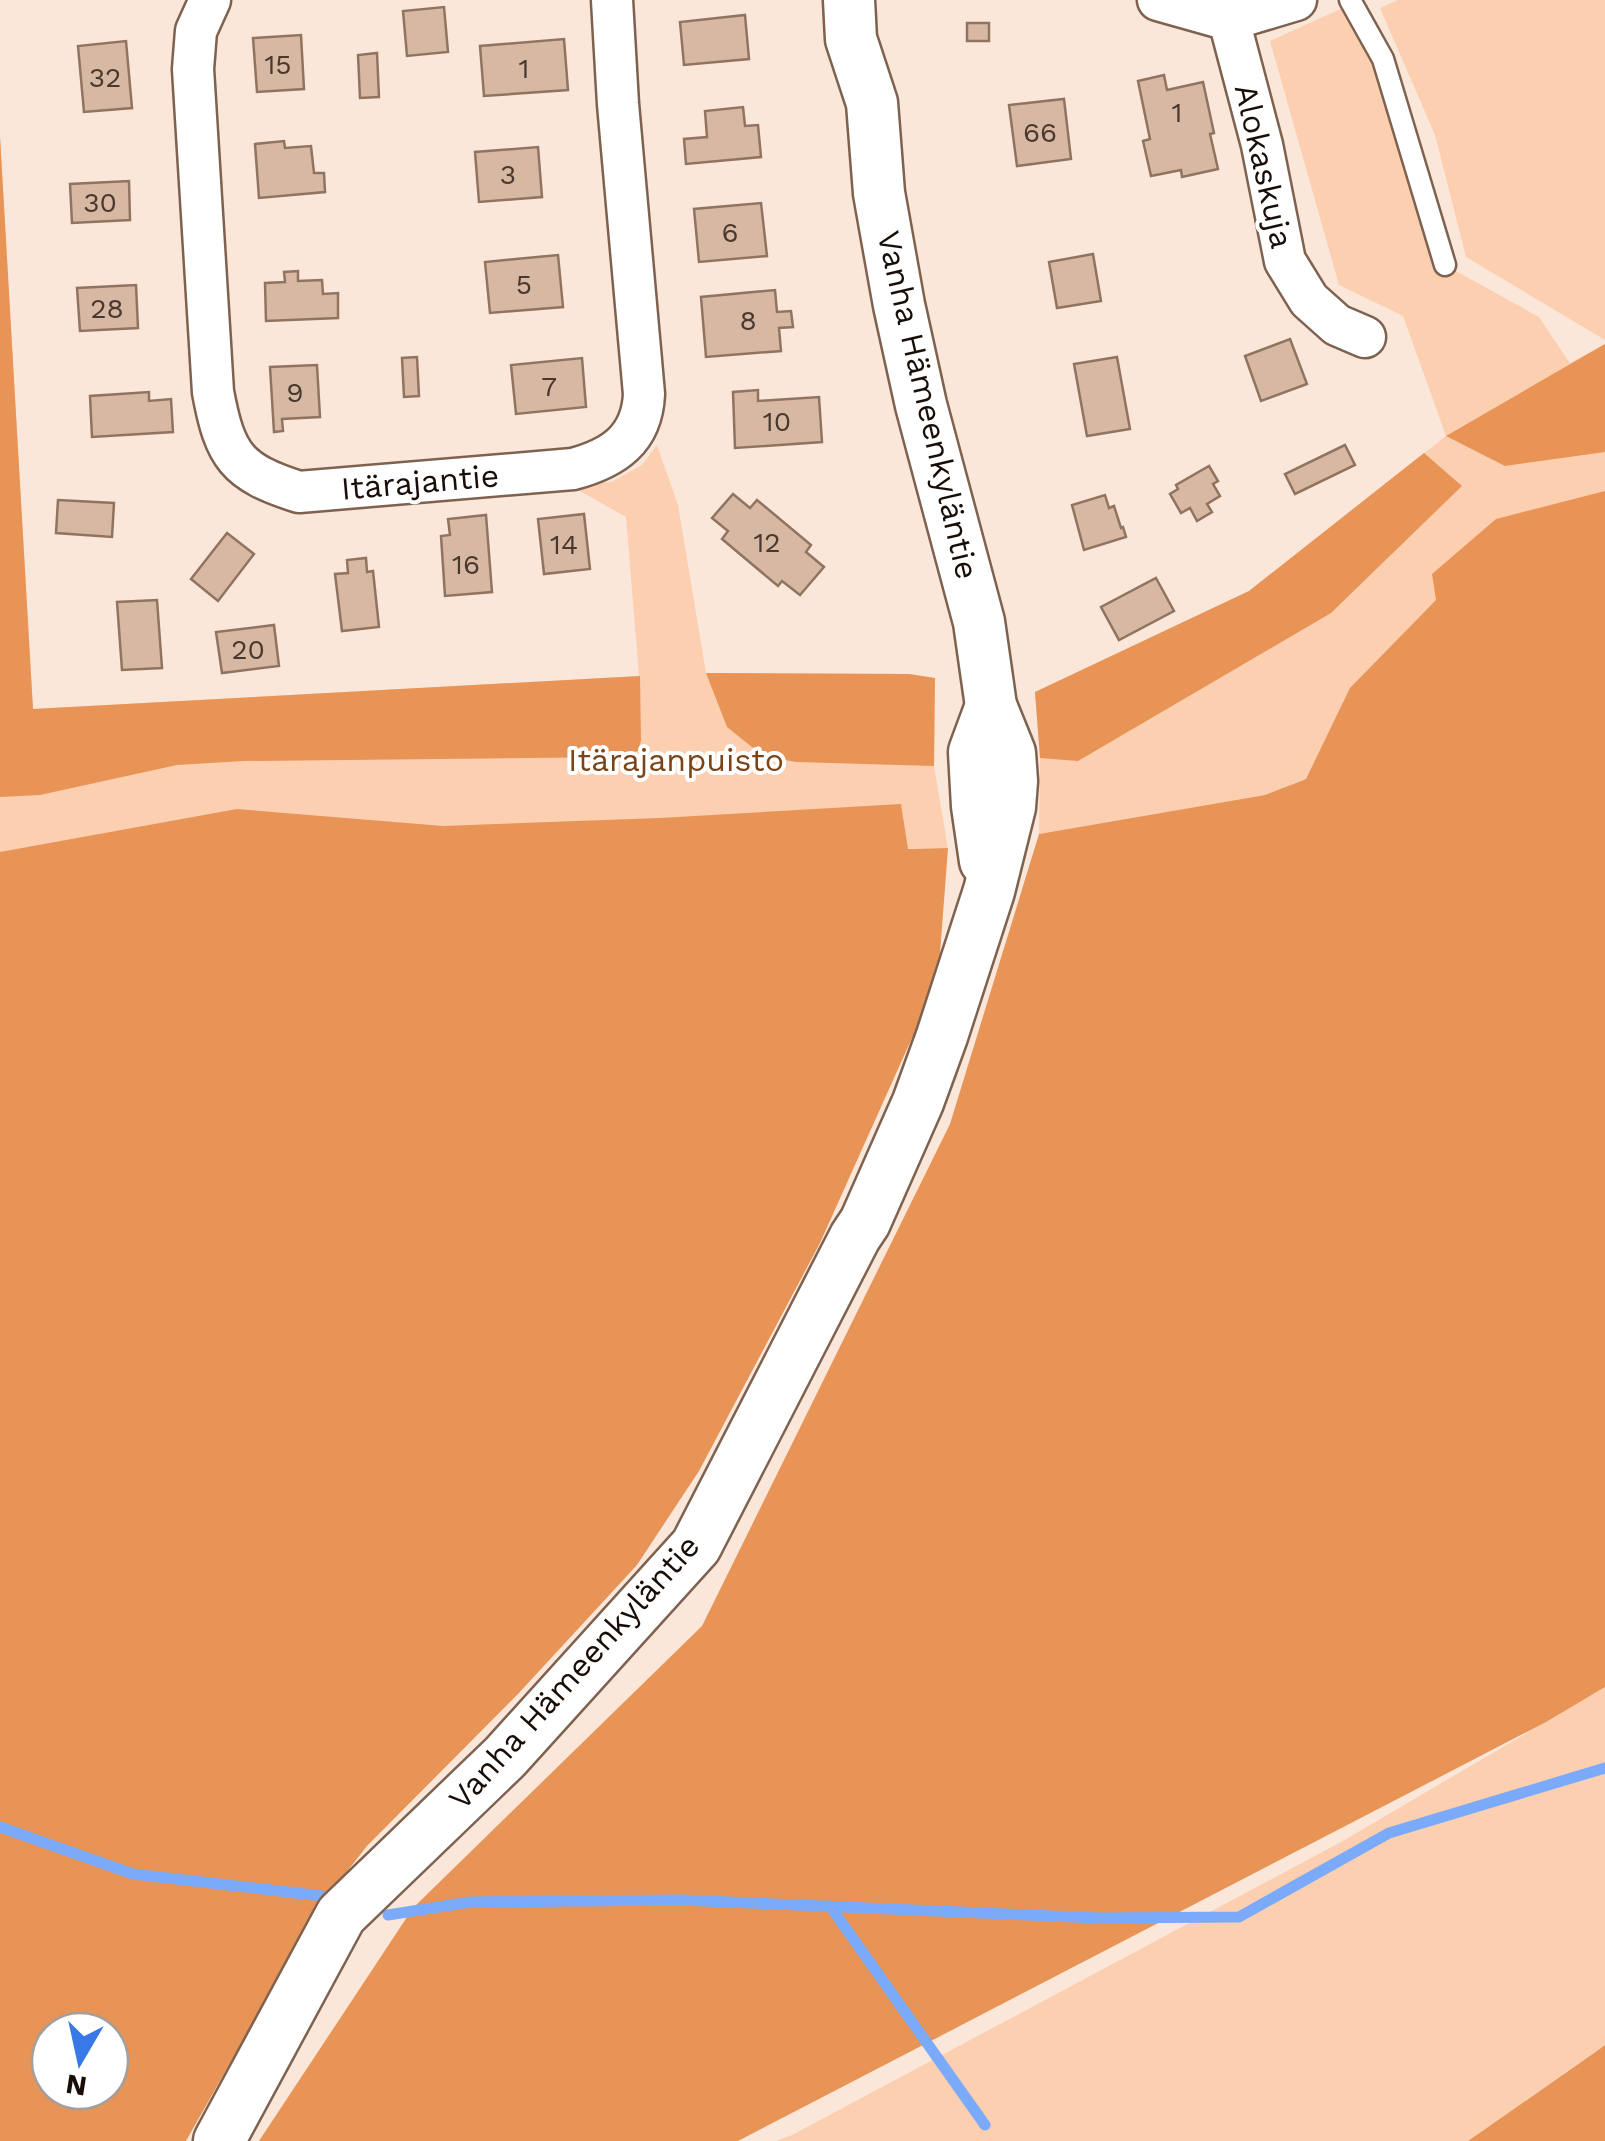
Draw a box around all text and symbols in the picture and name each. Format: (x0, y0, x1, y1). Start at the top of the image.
house number: 15 (264, 48, 292, 81)
house number: 1 (519, 52, 529, 85)
house number: 32 (89, 61, 121, 94)
street label: Alokaskuja (1227, 80, 1301, 252)
house number: 1 (1172, 96, 1182, 129)
house number: 66 (1023, 116, 1057, 149)
house number: 3 (500, 158, 516, 191)
house number: 30 (83, 186, 117, 219)
house number: 6 (721, 216, 739, 249)
street label: Vanha Hämeenkyläntie (869, 227, 987, 583)
house number: 5 (516, 268, 532, 301)
house number: 28 (90, 292, 124, 325)
house number: 8 (739, 304, 757, 337)
house number: 7 (541, 370, 557, 403)
house number: 9 (286, 376, 304, 409)
house number: 10 (763, 405, 791, 438)
street label: Itärajantie (339, 456, 501, 508)
house number: 12 (753, 526, 781, 559)
house number: 14 (550, 528, 578, 561)
house number: 16 (452, 548, 480, 581)
house number: 20 (231, 633, 265, 666)
park label: Itärajanpuisto (568, 741, 784, 779)
street label: Vanha Hämeenkyläntie (441, 1527, 707, 1817)
north arrow (30, 2011, 130, 2111)
text: N (63, 2067, 89, 2103)

